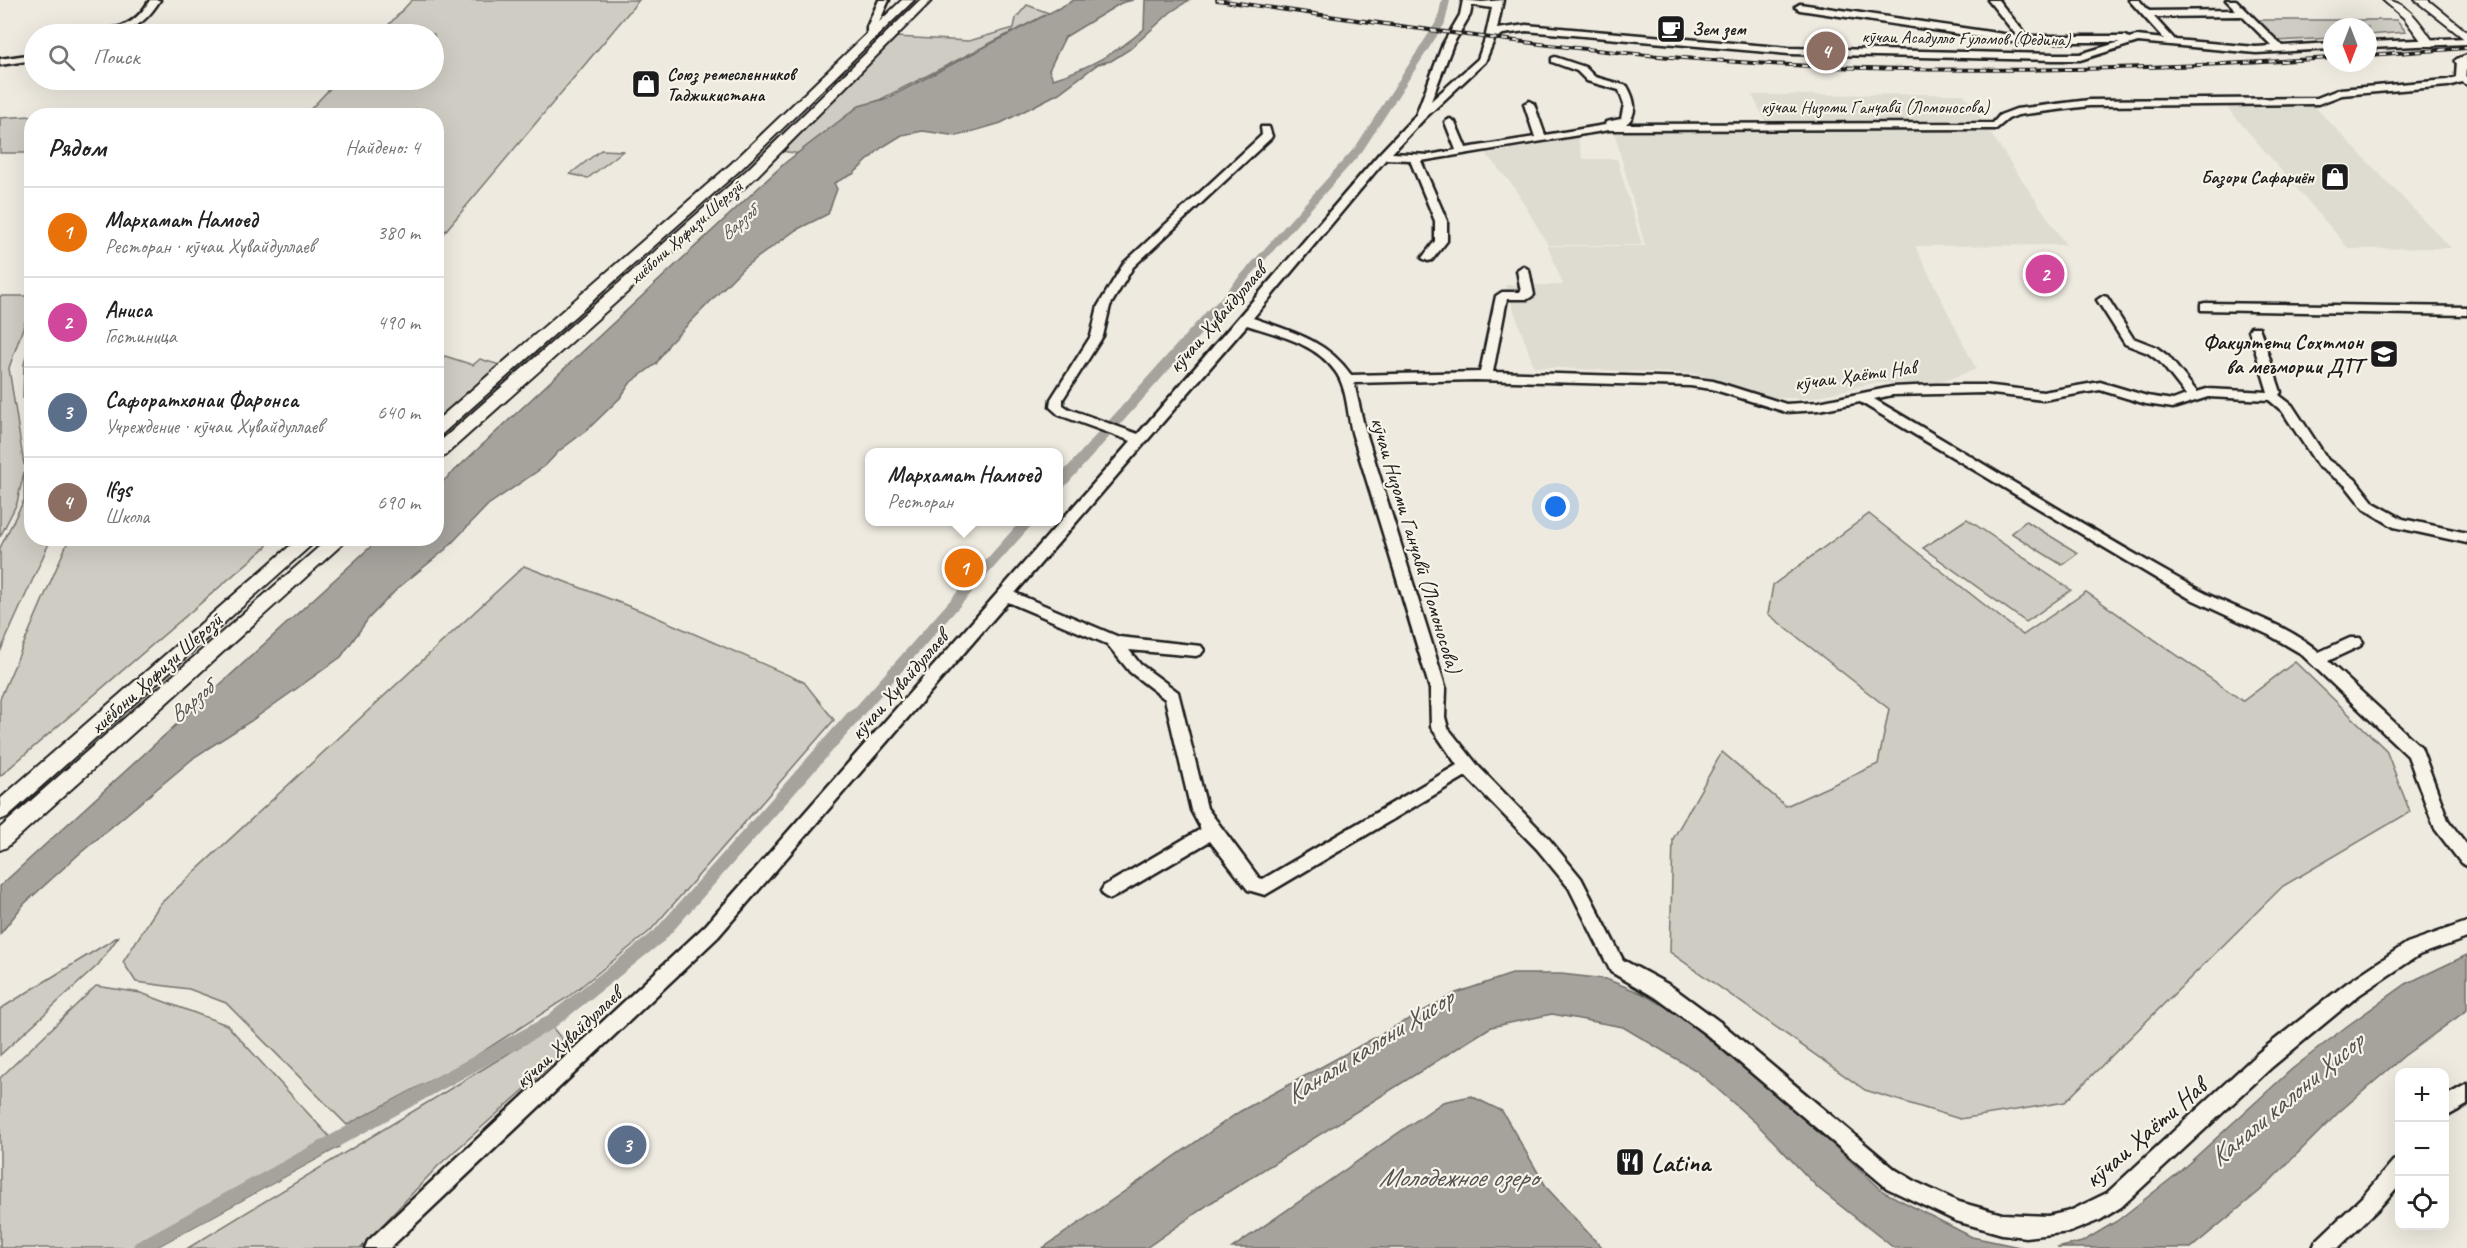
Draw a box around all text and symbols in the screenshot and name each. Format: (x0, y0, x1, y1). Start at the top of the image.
cafe icon: Зем зем (1655, 13, 1687, 45)
place label: Зем зем (1692, 18, 1747, 41)
north arrow (2323, 18, 2377, 72)
search box (24, 24, 444, 90)
street label: кӯчаи Асадулло Ғуломов (Федина) (1862, 25, 2072, 51)
pin: 4 (1806, 28, 1846, 74)
icon: search (45, 41, 78, 74)
text: Поиск (93, 43, 139, 71)
place label: Союз ремесленников Таджикистана (667, 63, 799, 106)
shop icon: Союз ремесленников Таджикистана (630, 68, 662, 100)
street label: кӯчаи Низоми Ганҷавӣ (Ломоносова) (1761, 96, 1990, 119)
text: Рядом (48, 131, 106, 164)
text: Найдено: 4 (345, 135, 420, 160)
shop icon: Базори Сафариён (2319, 161, 2351, 193)
place label: Базори Сафариён (2201, 166, 2315, 189)
street label: хиёбони Ҳофизи Шерозӣ (625, 174, 749, 290)
water label: Варзоб (715, 197, 766, 245)
text: Мархамат Намоед (105, 206, 258, 234)
text: 1 (63, 220, 72, 245)
text: 380 m (377, 220, 420, 245)
text: Ресторан · кӯчаи Хувайдуллаев (105, 234, 315, 259)
pin: 2 (2026, 252, 2064, 296)
street label: кӯчаи Хувайдуллаев (1162, 254, 1275, 378)
text: Аниса (105, 296, 152, 324)
text: 2 (63, 310, 72, 335)
text: 490 m (377, 310, 420, 335)
text: Гостиница (105, 324, 176, 349)
place label: Факултети Сохтмон ва меъмории ДТТ (2203, 329, 2369, 379)
school or university icon: Факултети Сохтмон ва меъмории ДТТ (2368, 338, 2400, 370)
street label: кӯчаи Ҳаёти Нав (1792, 353, 1921, 396)
text: Сафоратхонаи Фаронса (105, 386, 298, 414)
text: 3 (63, 400, 72, 425)
text: 640 m (377, 400, 420, 425)
text: Учреждение · кӯчаи Хувайдуллаев (105, 414, 323, 439)
street label: кӯчаи Низоми Ганҷавӣ (Ломоносова) (1365, 414, 1468, 677)
popup (865, 448, 1063, 526)
text: Мархамат Намоед (888, 461, 1040, 489)
text: lfgs (105, 476, 131, 504)
text: Ресторан (888, 489, 953, 514)
text: 4 (63, 490, 72, 515)
text: 690 m (377, 490, 420, 515)
your location (1541, 492, 1570, 521)
text: Школа (105, 504, 149, 529)
pin: 1 (944, 546, 984, 590)
street label: хиёбони Ҳофизи Шерозӣ (84, 606, 229, 740)
street label: кӯчаи Хувайдуллаев (844, 621, 957, 745)
water label: Варзоб (163, 670, 225, 729)
street label: кӯчаи Хувайдуллаев (509, 979, 630, 1094)
water label: Канали калони Ҳисор (1279, 979, 1462, 1111)
water label: Канали калони Ҳисор (2202, 1022, 2373, 1174)
street label: кӯчаи Ҳаёти Нав (2077, 1068, 2217, 1195)
map controls (2395, 1068, 2449, 1230)
button: + (2395, 1068, 2449, 1122)
pin: 3 (608, 1122, 646, 1168)
button: − (2395, 1122, 2449, 1176)
restaurant icon: Latina (1614, 1146, 1646, 1178)
place label: Latina (1651, 1146, 1712, 1179)
water label: Молодежное озеро (1378, 1160, 1542, 1194)
button: locate (2395, 1176, 2449, 1230)

